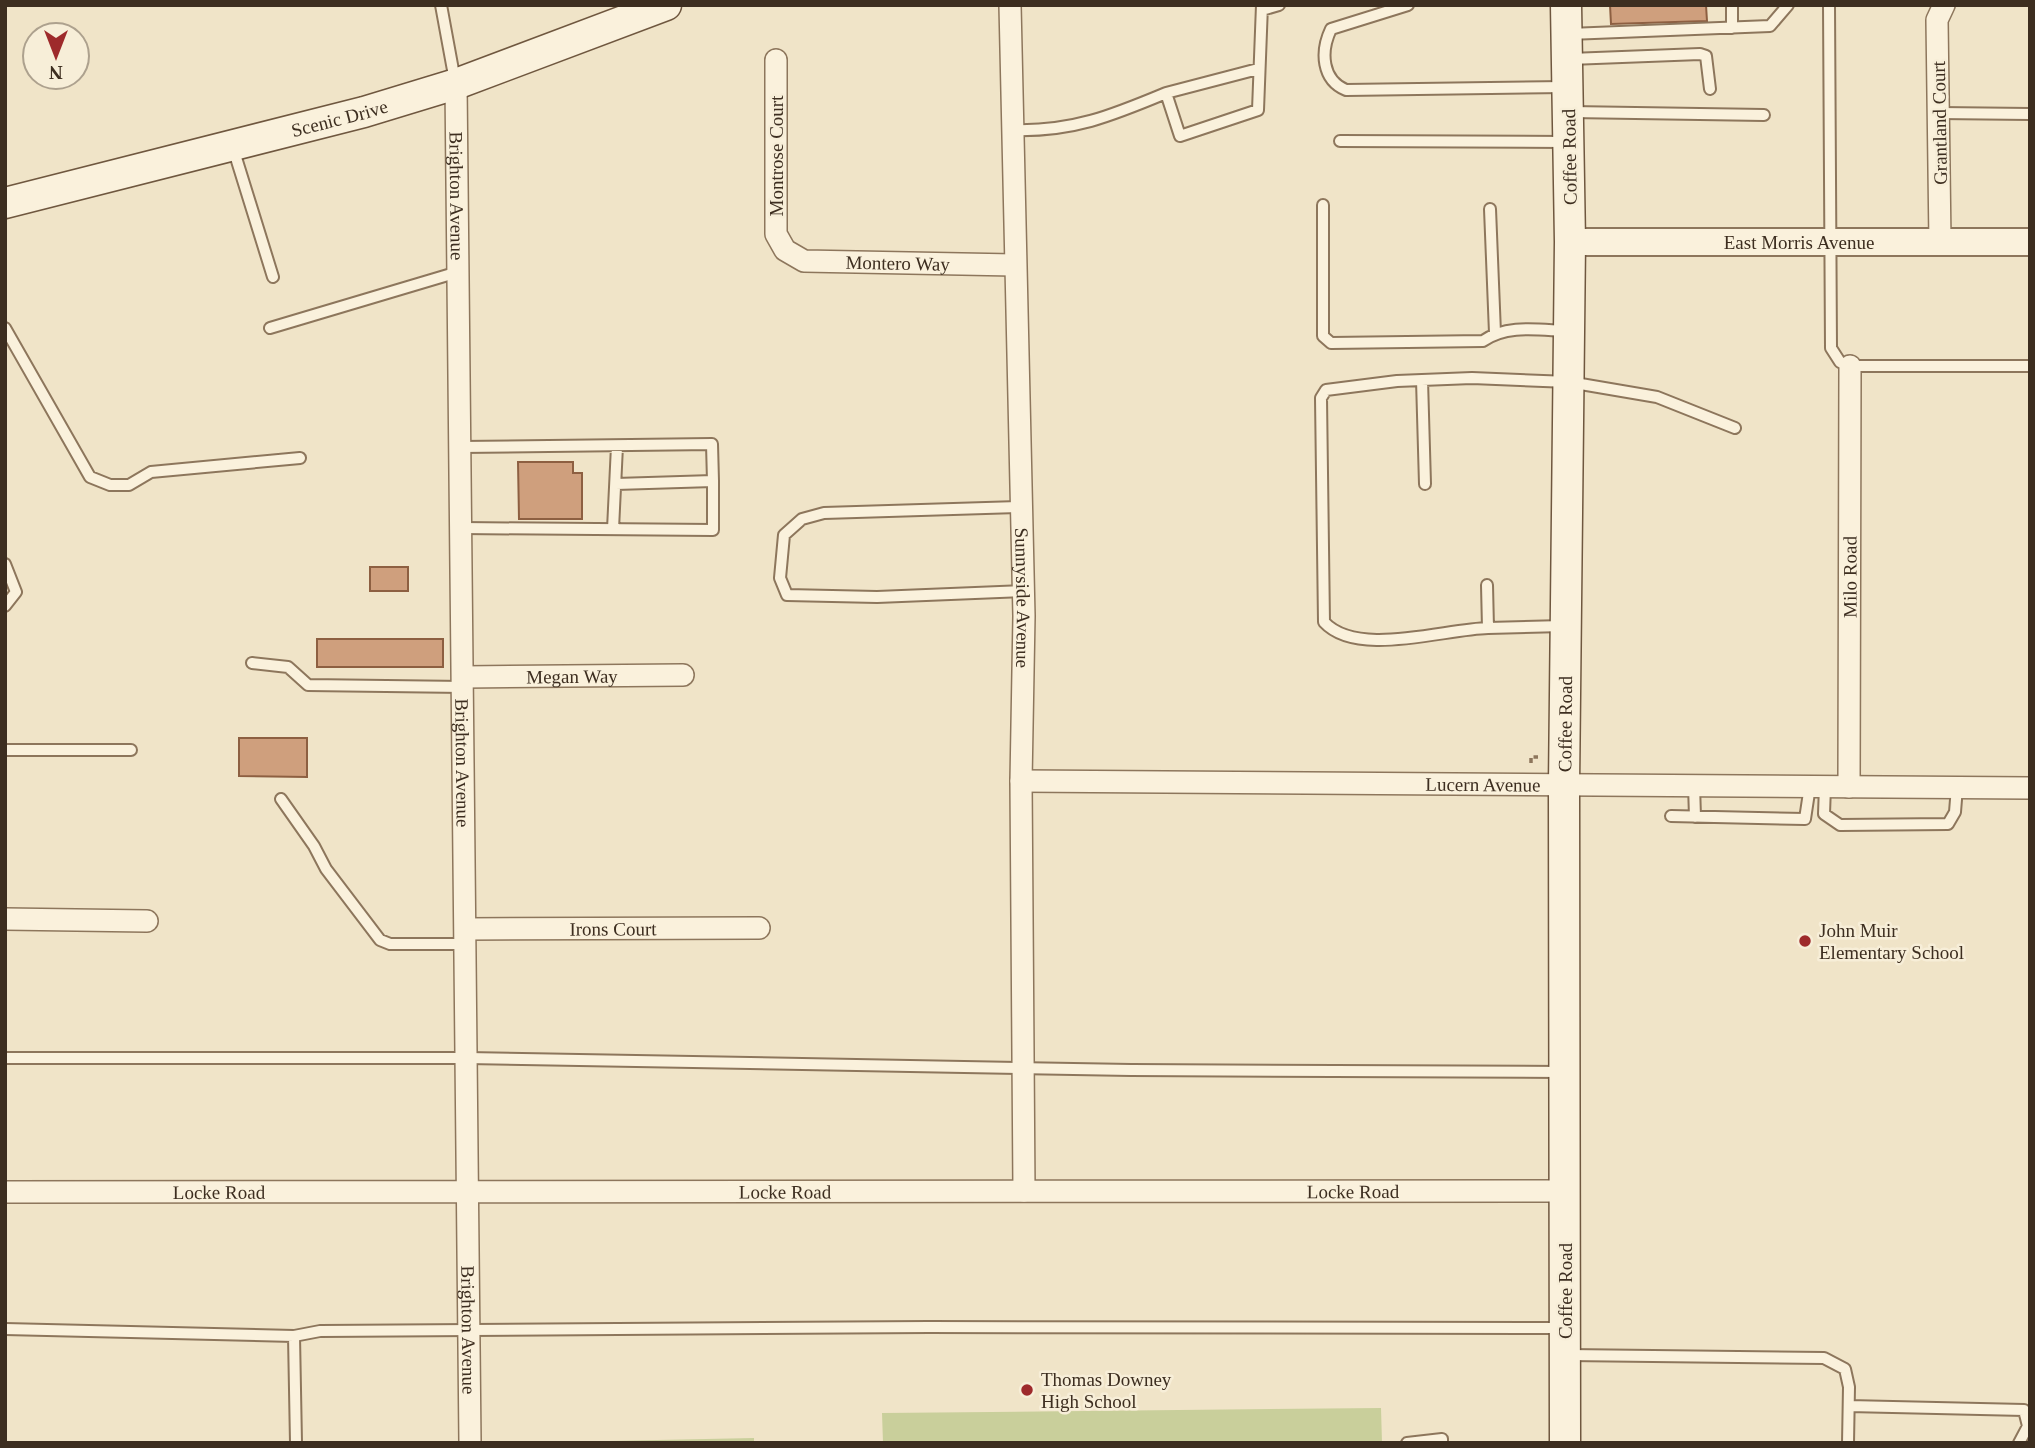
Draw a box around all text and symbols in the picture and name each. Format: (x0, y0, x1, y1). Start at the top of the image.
north arrow (21, 21, 91, 91)
street label: Grantland Court (1928, 60, 1951, 185)
text: N (49, 62, 63, 83)
street label: Scenic Drive (289, 95, 390, 141)
street label: Montrose Court (766, 95, 787, 216)
street label: Coffee Road (1558, 108, 1581, 205)
street label: Brighton Avenue (445, 131, 468, 261)
street label: East Morris Avenue (1724, 232, 1874, 253)
street label: Montero Way (845, 252, 950, 275)
street label: Sunnyside Avenue (1011, 527, 1034, 668)
street label: Milo Road (1839, 536, 1861, 618)
street label: Megan Way (526, 666, 618, 687)
street label: Coffee Road (1554, 675, 1576, 772)
street label: Brighton Avenue (451, 698, 474, 828)
street label: Lucern Avenue (1425, 774, 1541, 796)
street label: Irons Court (569, 918, 657, 940)
place label: John Muir Elementary School (1819, 920, 1964, 963)
marker: John Muir Elementary School (1797, 933, 1813, 949)
street label: Locke Road (739, 1181, 832, 1203)
street label: Locke Road (1307, 1181, 1400, 1202)
street label: Locke Road (173, 1182, 266, 1203)
street label: Coffee Road (1555, 1242, 1576, 1339)
street label: Brighton Avenue (457, 1265, 479, 1395)
place label: Thomas Downey High School (1041, 1369, 1172, 1412)
marker: Thomas Downey High School (1019, 1382, 1035, 1398)

